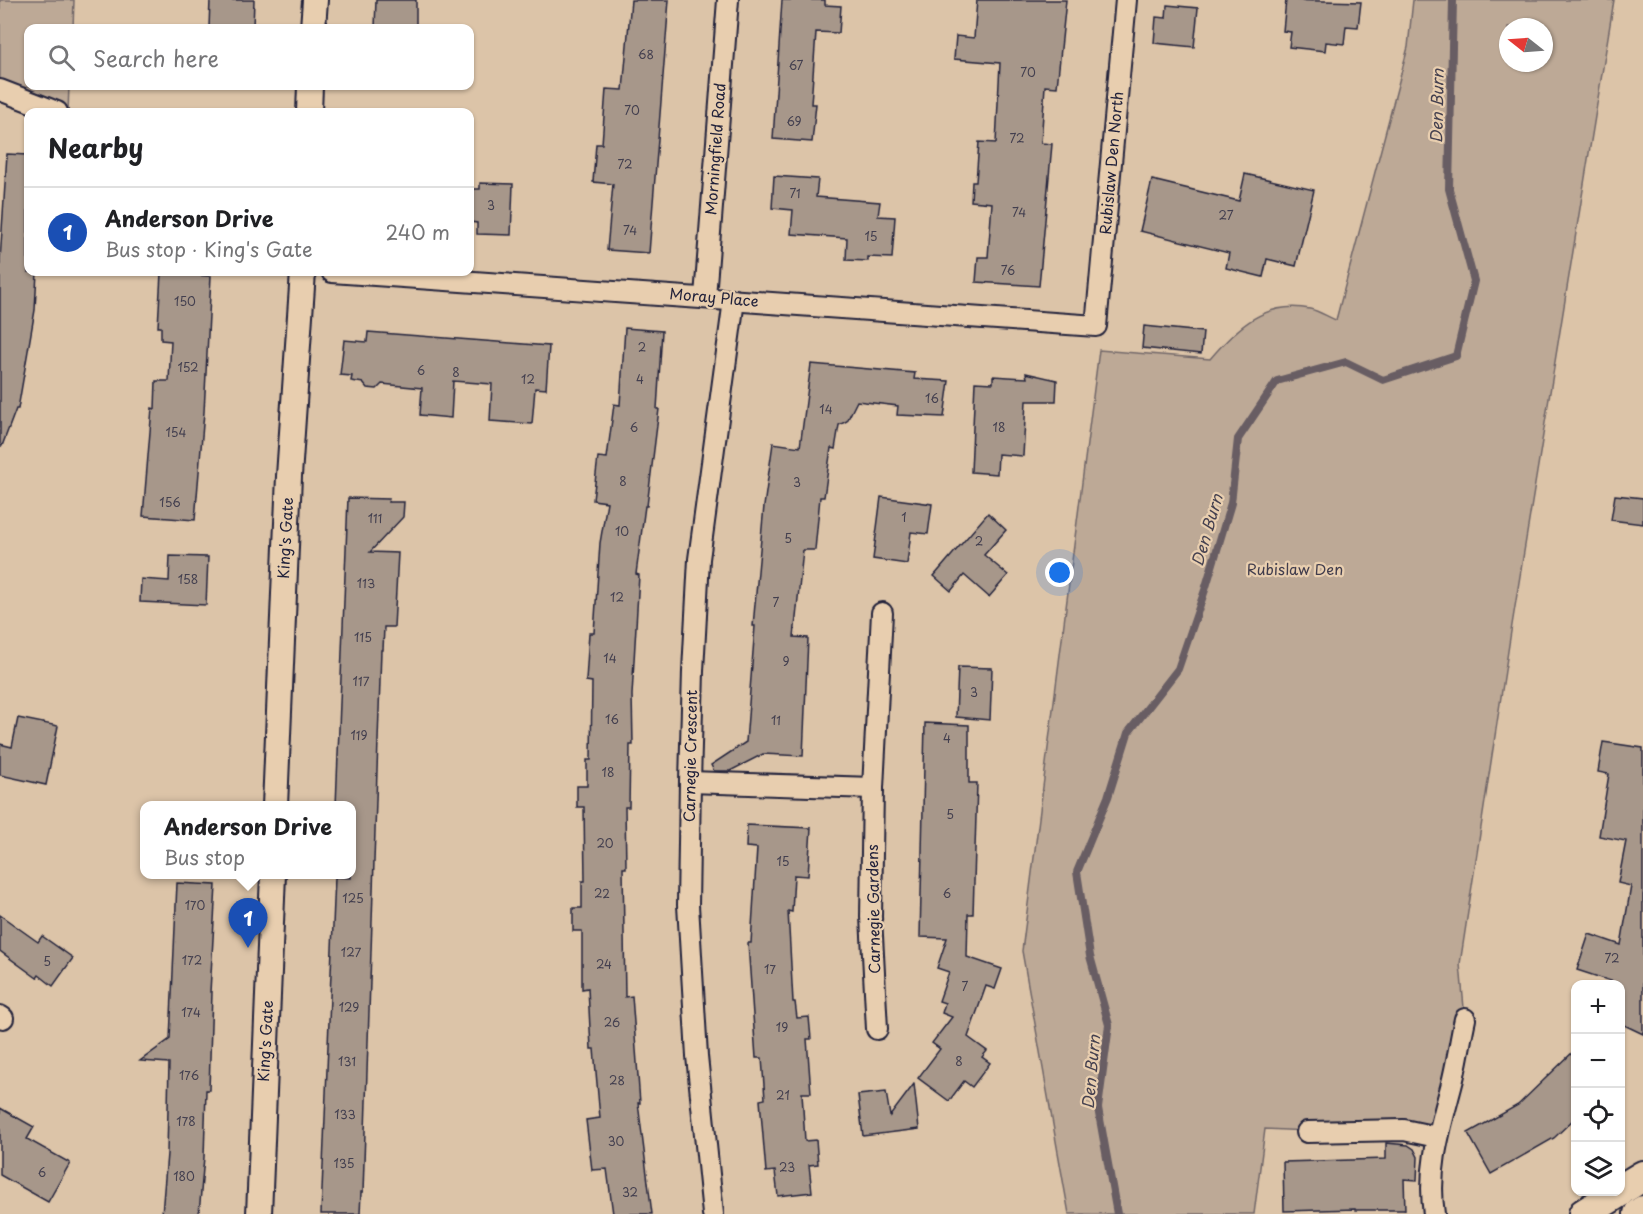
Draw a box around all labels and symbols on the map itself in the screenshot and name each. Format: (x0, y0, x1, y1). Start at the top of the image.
north arrow (1499, 18, 1553, 72)
house number: 68 (638, 45, 654, 63)
house number: 67 (789, 56, 804, 74)
house number: 70 (1020, 63, 1036, 81)
water label: Den Burn (1423, 68, 1449, 143)
street label: Morningfield Road (698, 82, 731, 216)
street label: Rubislaw Den North (1093, 90, 1128, 235)
house number: 70 (624, 101, 640, 119)
house number: 69 (786, 112, 802, 130)
house number: 72 (1009, 129, 1025, 147)
house number: 72 (617, 155, 633, 173)
house number: 71 (789, 184, 801, 202)
house number: 3 (487, 196, 495, 214)
house number: 74 (1012, 203, 1026, 221)
house number: 27 (1219, 206, 1234, 224)
house number: 74 (623, 221, 637, 239)
house number: 15 (864, 227, 878, 245)
house number: 76 (1001, 261, 1015, 279)
street label: Moray Place (669, 281, 760, 312)
house number: 150 (174, 292, 196, 310)
house number: 2 (638, 338, 646, 356)
house number: 152 (177, 358, 199, 376)
house number: 6 (417, 361, 425, 379)
house number: 8 (452, 363, 460, 381)
house number: 12 (521, 370, 535, 388)
house number: 4 (636, 370, 644, 388)
house number: 16 (925, 389, 939, 407)
house number: 14 (819, 400, 833, 418)
house number: 6 (630, 418, 638, 436)
house number: 18 (993, 418, 1005, 436)
house number: 154 (165, 423, 187, 441)
house number: 8 (619, 472, 627, 490)
house number: 3 (793, 473, 801, 491)
water label: Den Burn (1184, 490, 1228, 569)
house number: 156 (159, 493, 181, 511)
street label: King's Gate (271, 497, 298, 579)
house number: 1 (901, 508, 907, 526)
house number: 111 (368, 509, 382, 527)
house number: 10 (615, 522, 629, 540)
house number: 5 (784, 529, 792, 547)
house number: 2 (975, 532, 983, 550)
park label: Rubislaw Den (1247, 557, 1343, 580)
your location (1045, 558, 1074, 587)
house number: 158 (178, 570, 198, 588)
house number: 113 (357, 574, 375, 592)
house number: 12 (610, 588, 624, 606)
house number: 7 (773, 593, 780, 611)
house number: 115 (354, 628, 372, 646)
house number: 14 (603, 649, 617, 667)
house number: 9 (782, 652, 790, 670)
house number: 117 (353, 672, 370, 690)
house number: 3 (970, 683, 978, 701)
street label: Carnegie Crescent (677, 690, 702, 822)
house number: 16 (605, 710, 619, 728)
house number: 11 (771, 711, 781, 729)
house number: 119 (350, 726, 368, 744)
house number: 4 (943, 729, 951, 747)
house number: 18 (602, 763, 614, 781)
house number: 5 (946, 805, 954, 823)
house number: 20 (596, 834, 614, 852)
street label: Carnegie Gardens (860, 844, 885, 974)
house number: 15 (776, 852, 790, 870)
house number: 22 (594, 884, 610, 902)
house number: 6 (943, 884, 951, 902)
house number: 125 (342, 889, 364, 907)
house number: 170 (185, 896, 206, 914)
pin: 1 (228, 898, 268, 948)
house number: 127 (341, 943, 361, 961)
house number: 72 (1604, 949, 1620, 967)
house number: 172 (182, 951, 202, 969)
house number: 5 (43, 952, 51, 970)
house number: 24 (596, 955, 612, 973)
house number: 17 (764, 960, 776, 978)
house number: 7 (962, 977, 969, 995)
house number: 129 (339, 998, 359, 1016)
street label: King's Gate (251, 1000, 278, 1082)
house number: 174 (181, 1003, 201, 1021)
house number: 26 (604, 1013, 620, 1031)
house number: 19 (776, 1018, 788, 1036)
water label: Den Burn (1075, 1033, 1105, 1110)
house number: 131 (338, 1052, 356, 1070)
house number: 8 (955, 1052, 963, 1070)
house number: 176 (179, 1066, 199, 1084)
house number: 28 (609, 1071, 625, 1089)
house number: 21 (776, 1086, 790, 1104)
house number: 133 (334, 1105, 356, 1123)
house number: 178 (176, 1112, 196, 1130)
house number: 30 (608, 1132, 625, 1150)
house number: 135 (334, 1154, 354, 1172)
house number: 23 (779, 1158, 795, 1176)
house number: 6 (38, 1163, 46, 1181)
house number: 180 (173, 1167, 195, 1185)
house number: 32 (622, 1183, 638, 1201)

